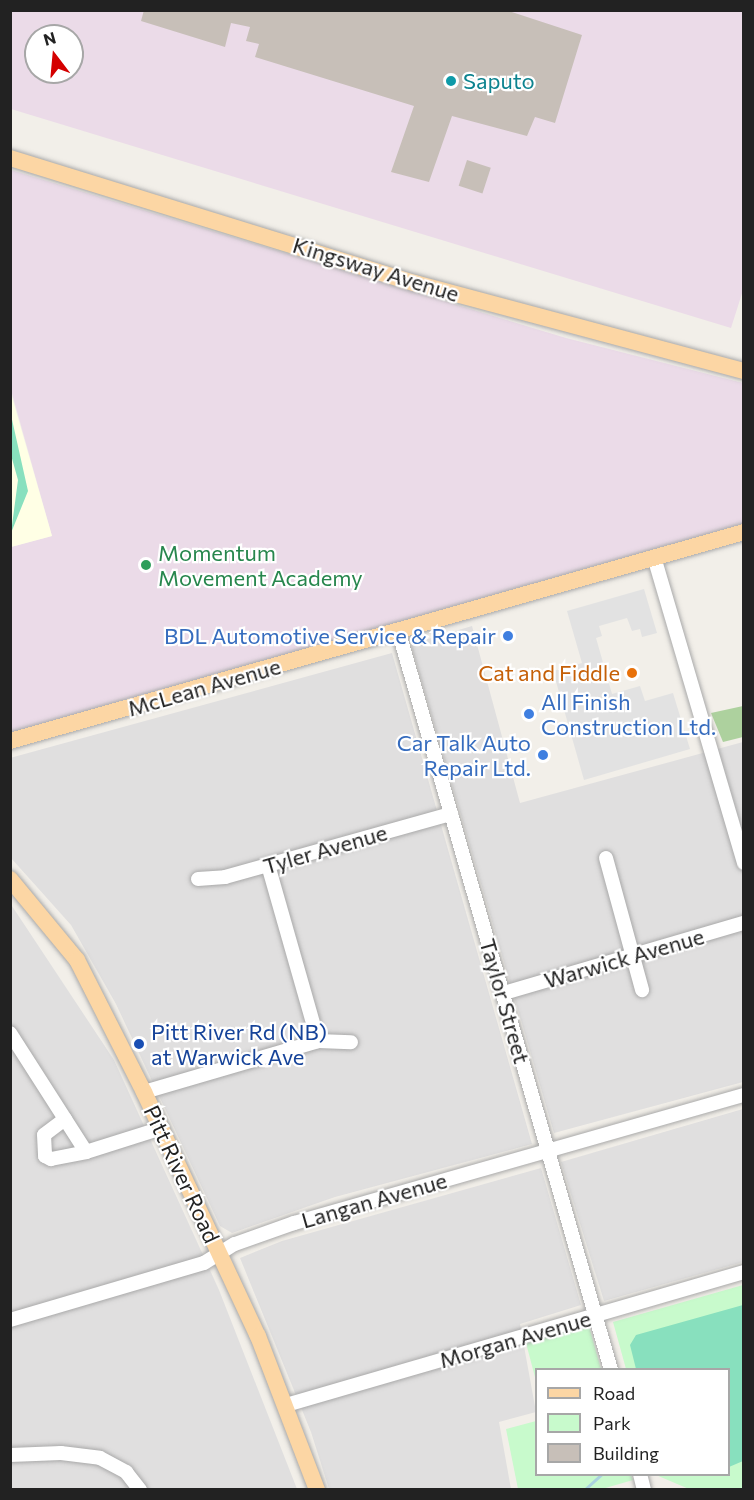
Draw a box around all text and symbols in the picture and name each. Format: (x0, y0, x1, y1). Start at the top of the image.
north arrow (24, 24, 84, 84)
text: N (41, 27, 58, 49)
place label: Saputo (463, 68, 535, 94)
marker: Saputo (444, 74, 458, 88)
street label: Kingsway Avenue (290, 231, 462, 307)
place label: Momentum Movement Academy (158, 539, 363, 590)
marker: Momentum Movement Academy (139, 558, 153, 572)
place label: BDL Automotive Service & Repair (164, 623, 496, 649)
marker: BDL Automotive Service & Repair (501, 629, 515, 643)
street label: McLean Avenue (125, 653, 283, 721)
place label: Cat and Fiddle (478, 660, 620, 686)
marker: Cat and Fiddle (625, 666, 639, 680)
place label: All Finish Construction Ltd. (541, 688, 716, 740)
marker: All Finish Construction Ltd. (522, 707, 536, 721)
place label: Car Talk Auto Repair Ltd. (397, 729, 531, 780)
marker: Car Talk Auto Repair Ltd. (536, 748, 550, 762)
street label: Tyler Avenue (260, 819, 390, 879)
street label: Warwick Avenue (541, 923, 707, 993)
street label: Taylor Street (475, 935, 535, 1067)
place label: Pitt River Rd (NB) at Warwick Ave (151, 1018, 327, 1070)
marker: Pitt River Rd (NB) at Warwick Ave (132, 1037, 146, 1051)
street label: Pitt River Road (139, 1101, 225, 1247)
street label: Langan Avenue (298, 1167, 450, 1233)
street label: Morgan Avenue (436, 1305, 594, 1373)
legend (535, 1368, 730, 1476)
text: Road (593, 1382, 635, 1404)
text: Park (593, 1412, 631, 1434)
text: Building (593, 1442, 659, 1464)

